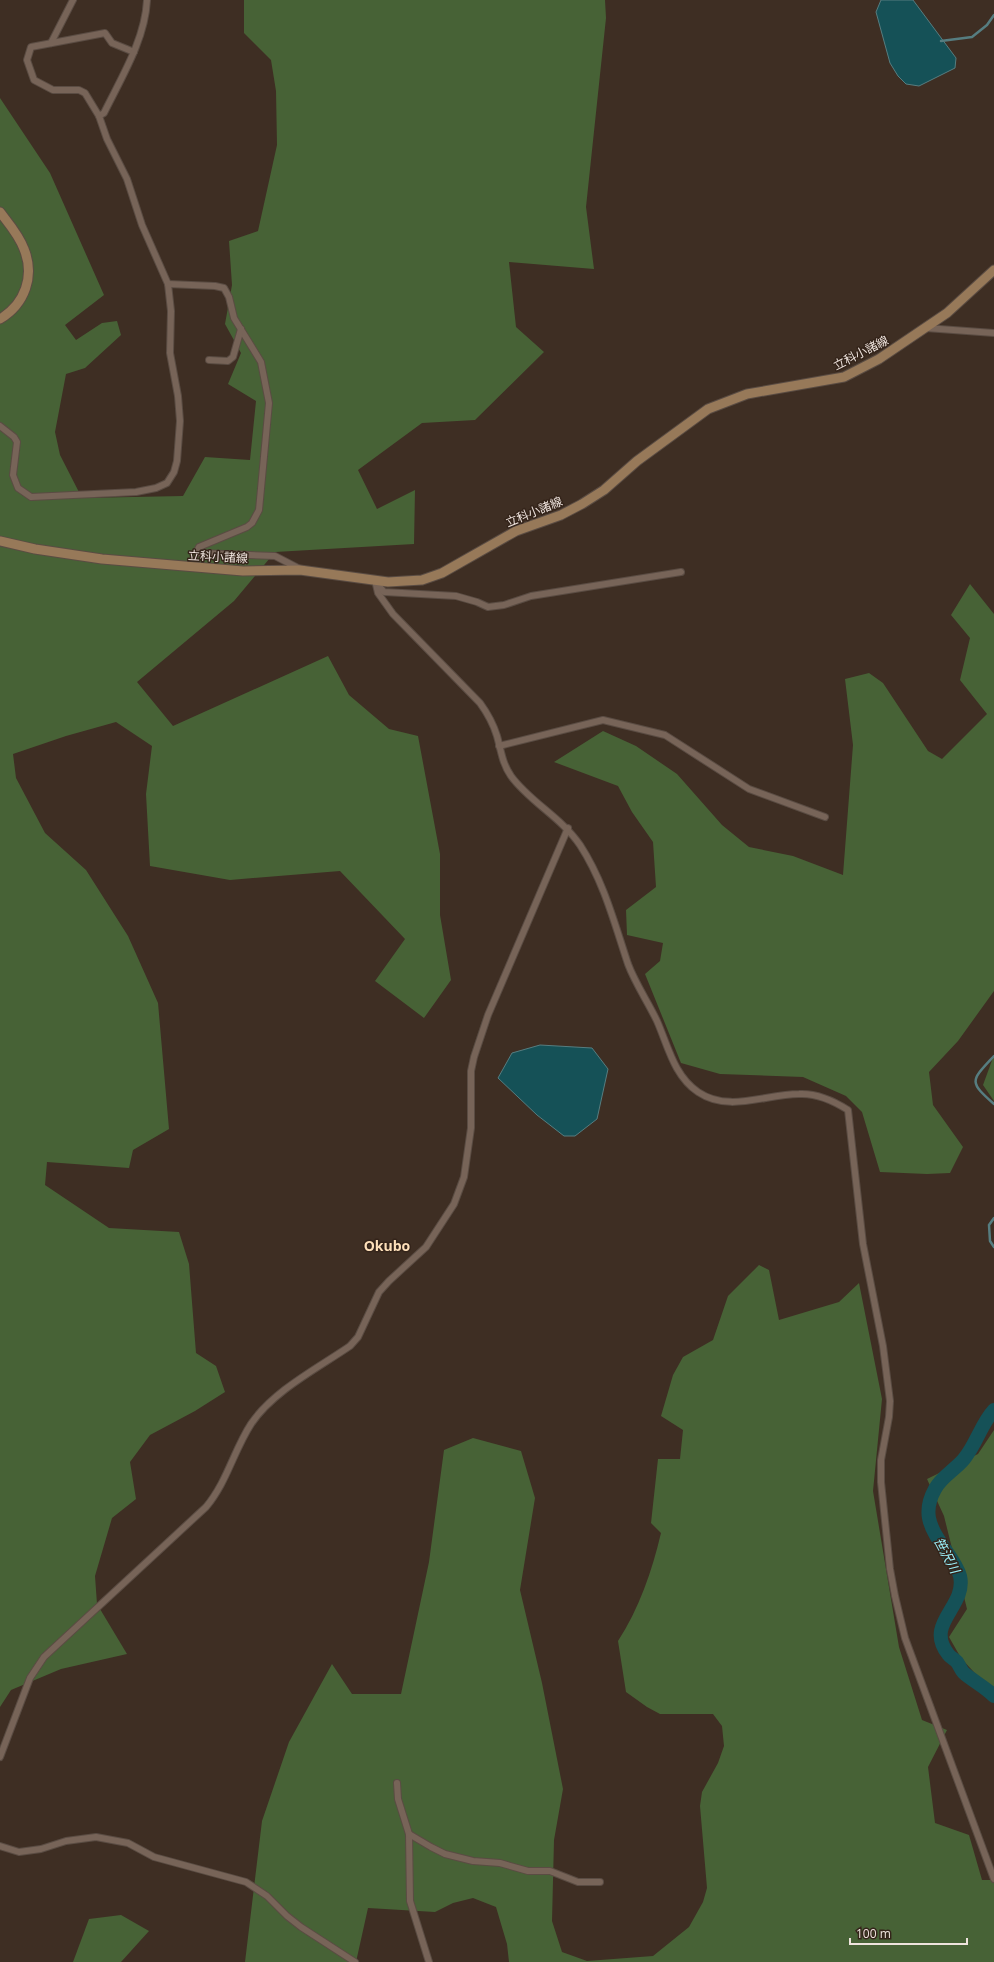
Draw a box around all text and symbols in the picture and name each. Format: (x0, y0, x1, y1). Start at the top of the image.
street label: 立科小諸線 (830, 331, 891, 374)
street label: 立科小諸線 (503, 492, 565, 531)
street label: 立科小諸線 (188, 546, 248, 567)
district label: Okubo (364, 1236, 411, 1255)
water label: 笹沢川 (930, 1534, 965, 1578)
scale bar (850, 1920, 967, 1946)
text: 100 m (856, 1925, 891, 1942)

